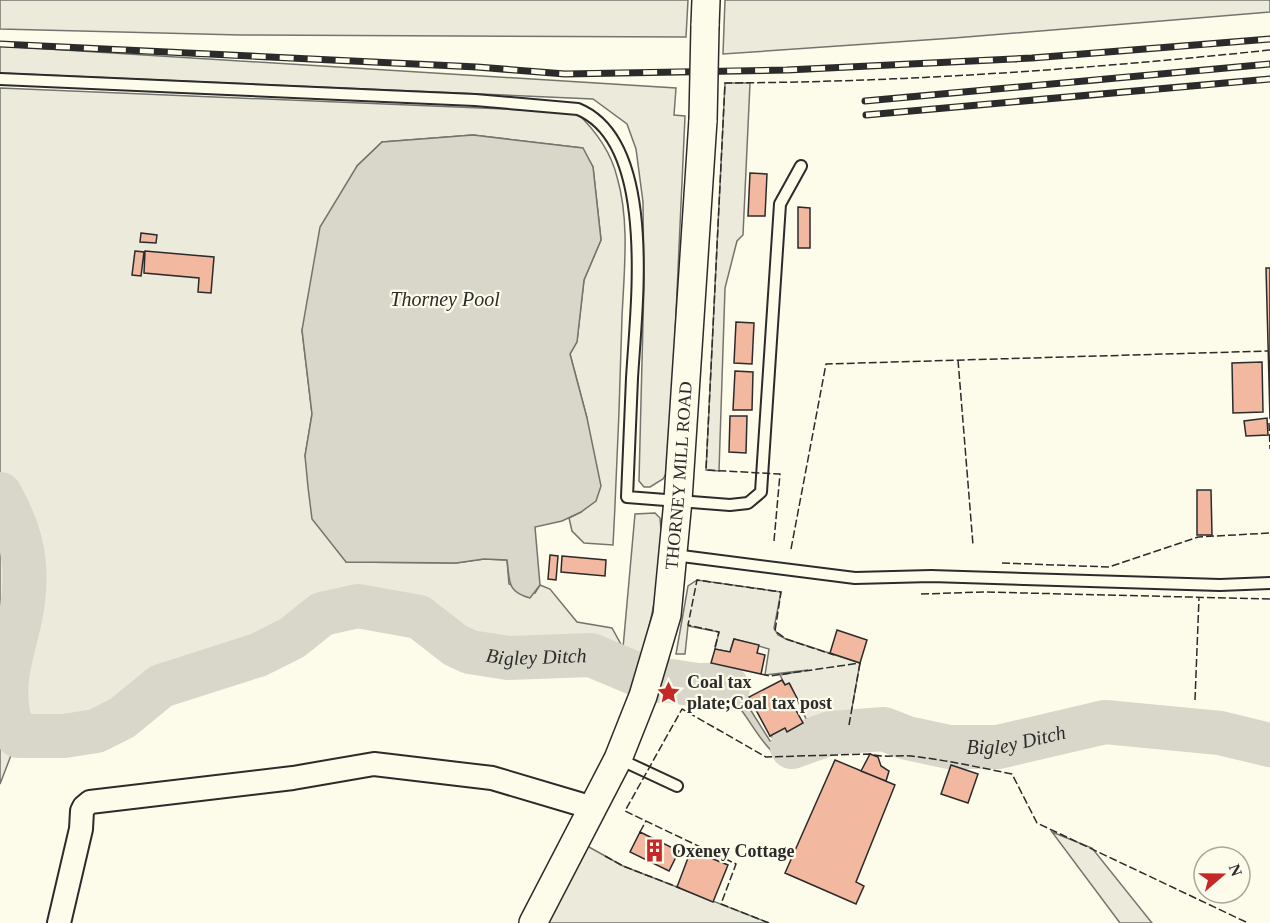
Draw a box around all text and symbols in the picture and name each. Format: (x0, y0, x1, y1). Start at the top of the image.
water label: Thorney Pool (390, 288, 500, 311)
street label: THORNEY MILL ROAD (661, 381, 696, 570)
water label: Bigley Ditch (485, 644, 587, 670)
place label: Coal tax plate;Coal tax post (687, 672, 832, 713)
place icon: Coal tax plate;Coal tax post (656, 679, 682, 705)
water label: Bigley Ditch (966, 721, 1068, 759)
building icon: Oxeney Cottage (641, 838, 667, 864)
place label: Oxeney Cottage (672, 841, 794, 861)
north arrow (1192, 845, 1252, 905)
text: N (1226, 862, 1246, 879)

